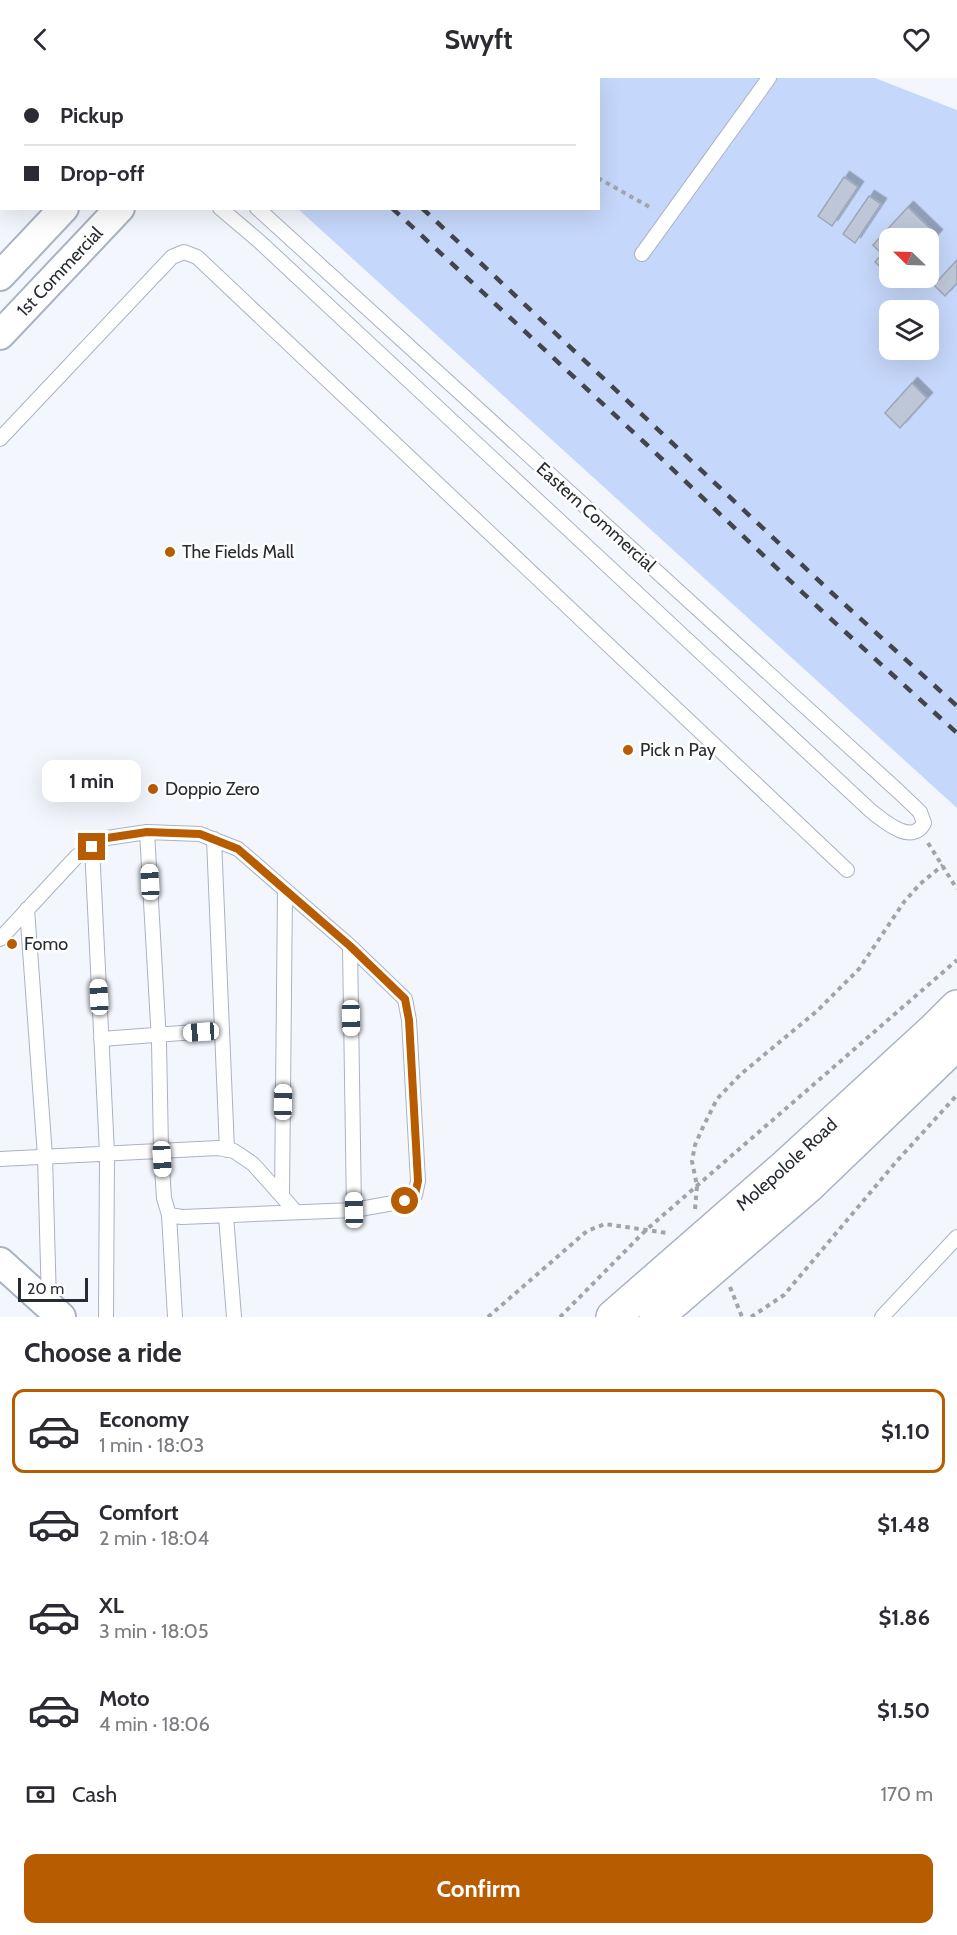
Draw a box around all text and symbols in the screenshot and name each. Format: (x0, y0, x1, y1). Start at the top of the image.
icon: back (24, 23, 57, 56)
text: Swyft (445, 23, 513, 56)
icon: heart (900, 23, 933, 56)
text: Pickup (60, 102, 124, 129)
text: Drop-off (60, 160, 144, 187)
street label: 1st Commercial (12, 222, 108, 321)
north arrow (879, 228, 939, 288)
map controls (879, 228, 939, 360)
button: layers (879, 300, 939, 360)
street label: Eastern Commercial (532, 458, 661, 577)
place label: The Fields Mall (182, 541, 295, 563)
marker: The Fields Mall (163, 545, 177, 559)
place label: Pick n Pay (640, 739, 716, 761)
marker: Pick n Pay (621, 743, 635, 757)
callout: 1 min (42, 760, 142, 802)
text: 1 min (69, 769, 114, 793)
place label: Doppio Zero (165, 778, 260, 800)
marker: Doppio Zero (146, 782, 160, 796)
route end (78, 833, 105, 860)
car (140, 864, 160, 900)
place label: Fomo (24, 933, 68, 955)
marker: Fomo (5, 937, 19, 951)
car (89, 979, 109, 1015)
car (342, 1000, 360, 1036)
car (182, 1022, 220, 1042)
car (274, 1084, 292, 1120)
street label: Molepolole Road (731, 1114, 842, 1216)
car (152, 1141, 172, 1177)
route start (391, 1187, 418, 1214)
car (345, 1192, 363, 1228)
scale bar (18, 1275, 88, 1302)
text: 20 m (27, 1279, 64, 1298)
text: Choose a ride (24, 1336, 182, 1369)
icon: car (27, 1404, 81, 1458)
text: Economy (99, 1406, 189, 1433)
text: $1.10 (881, 1418, 930, 1445)
text: 1 min · 18:03 (99, 1433, 204, 1457)
icon: car (27, 1497, 81, 1551)
text: Comfort (99, 1499, 178, 1526)
text: $1.48 (877, 1511, 930, 1538)
text: 2 min · 18:04 (99, 1526, 209, 1550)
icon: car (27, 1590, 81, 1644)
text: XL (99, 1592, 124, 1619)
text: $1.86 (879, 1604, 930, 1631)
text: 3 min · 18:05 (99, 1619, 209, 1643)
icon: car (27, 1683, 81, 1737)
text: Moto (99, 1685, 150, 1712)
text: $1.50 (877, 1697, 930, 1724)
text: 4 min · 18:06 (99, 1712, 210, 1736)
icon: cash (24, 1778, 57, 1811)
text: Cash (72, 1781, 117, 1808)
text: 170 m (881, 1782, 933, 1806)
button: Confirm (24, 1854, 933, 1923)

